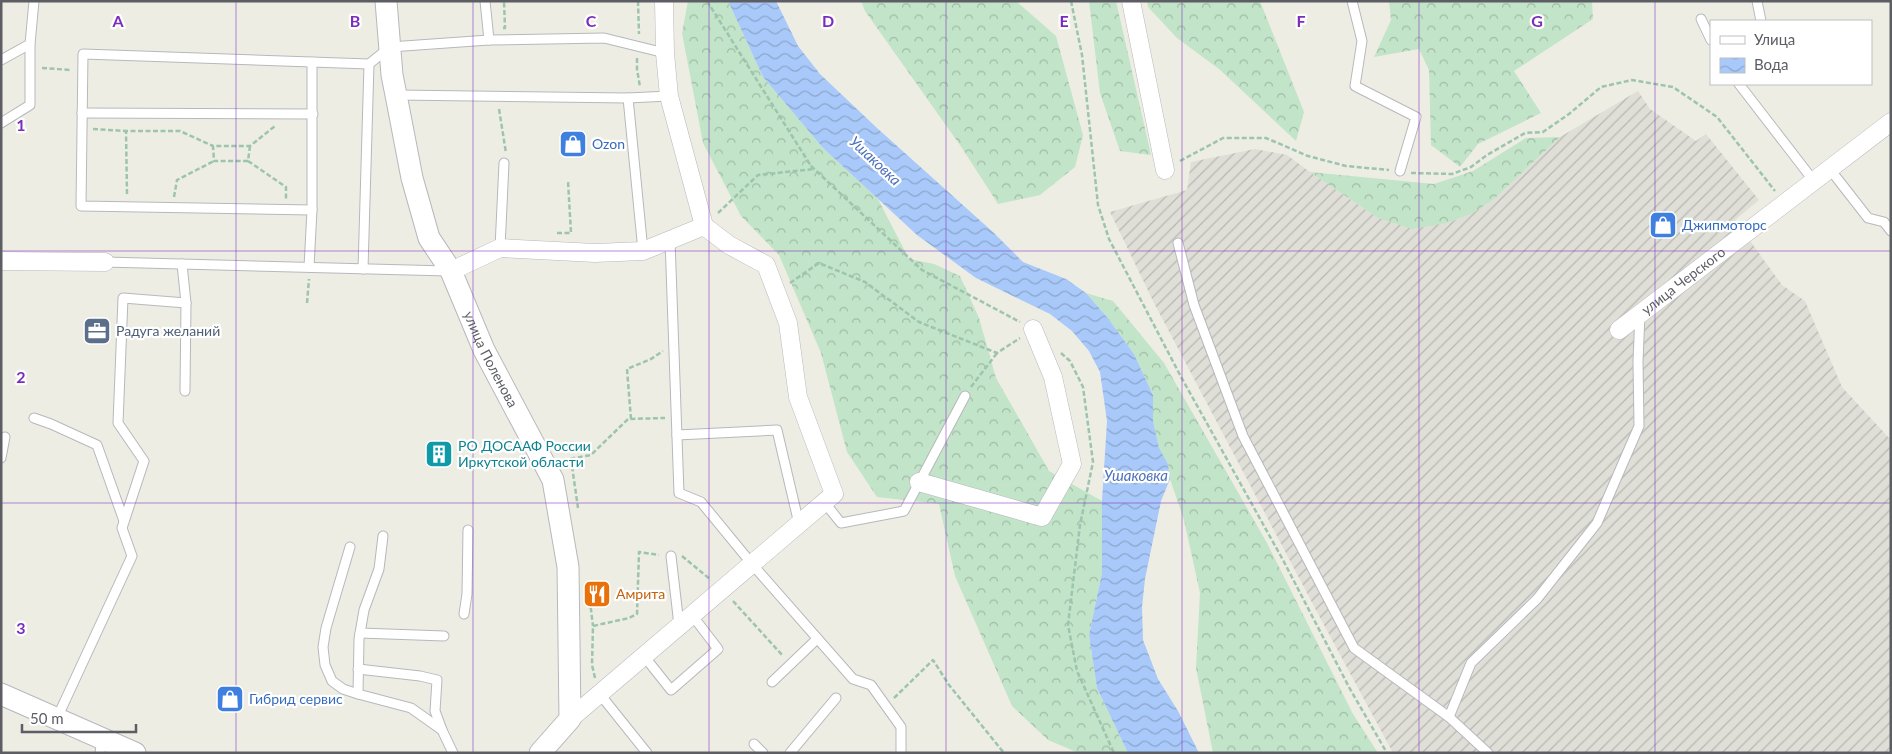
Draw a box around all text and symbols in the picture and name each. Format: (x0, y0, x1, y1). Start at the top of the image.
text: A (111, 11, 124, 30)
text: B (350, 11, 360, 30)
text: C (586, 11, 597, 30)
text: D (822, 11, 834, 30)
text: E (1059, 11, 1069, 30)
text: F (1296, 11, 1306, 30)
text: G (1531, 11, 1543, 30)
legend (1710, 20, 1872, 85)
text: Улица (1754, 30, 1795, 48)
text: Вода (1754, 55, 1789, 73)
text: 1 (16, 115, 26, 134)
shop icon: Ozon (558, 129, 588, 159)
water label: Ушаковка (846, 132, 905, 189)
place label: Ozon (592, 135, 625, 152)
shop icon: Джипмоторс (1648, 210, 1678, 240)
place label: Джипмоторс (1682, 216, 1767, 233)
street label: улица Черского (1638, 243, 1728, 318)
street label: улица Поленова (461, 308, 522, 410)
office icon: Радуга желаний (82, 316, 112, 346)
place label: Радуга желаний (116, 322, 220, 339)
text: 2 (16, 367, 26, 386)
place label: РО ДОСААФ России Иркутской области (458, 437, 591, 470)
building icon: РО ДОСААФ России Иркутской области (424, 439, 454, 469)
water label: Ушаковка (1104, 466, 1168, 484)
restaurant icon: Амрита (582, 579, 612, 609)
place label: Амрита (616, 585, 665, 602)
text: 3 (16, 618, 26, 637)
shop icon: Гибрид сервис (215, 684, 245, 714)
place label: Гибрид сервис (249, 690, 343, 707)
scale bar (22, 702, 136, 734)
text: 50 m (30, 709, 64, 727)

